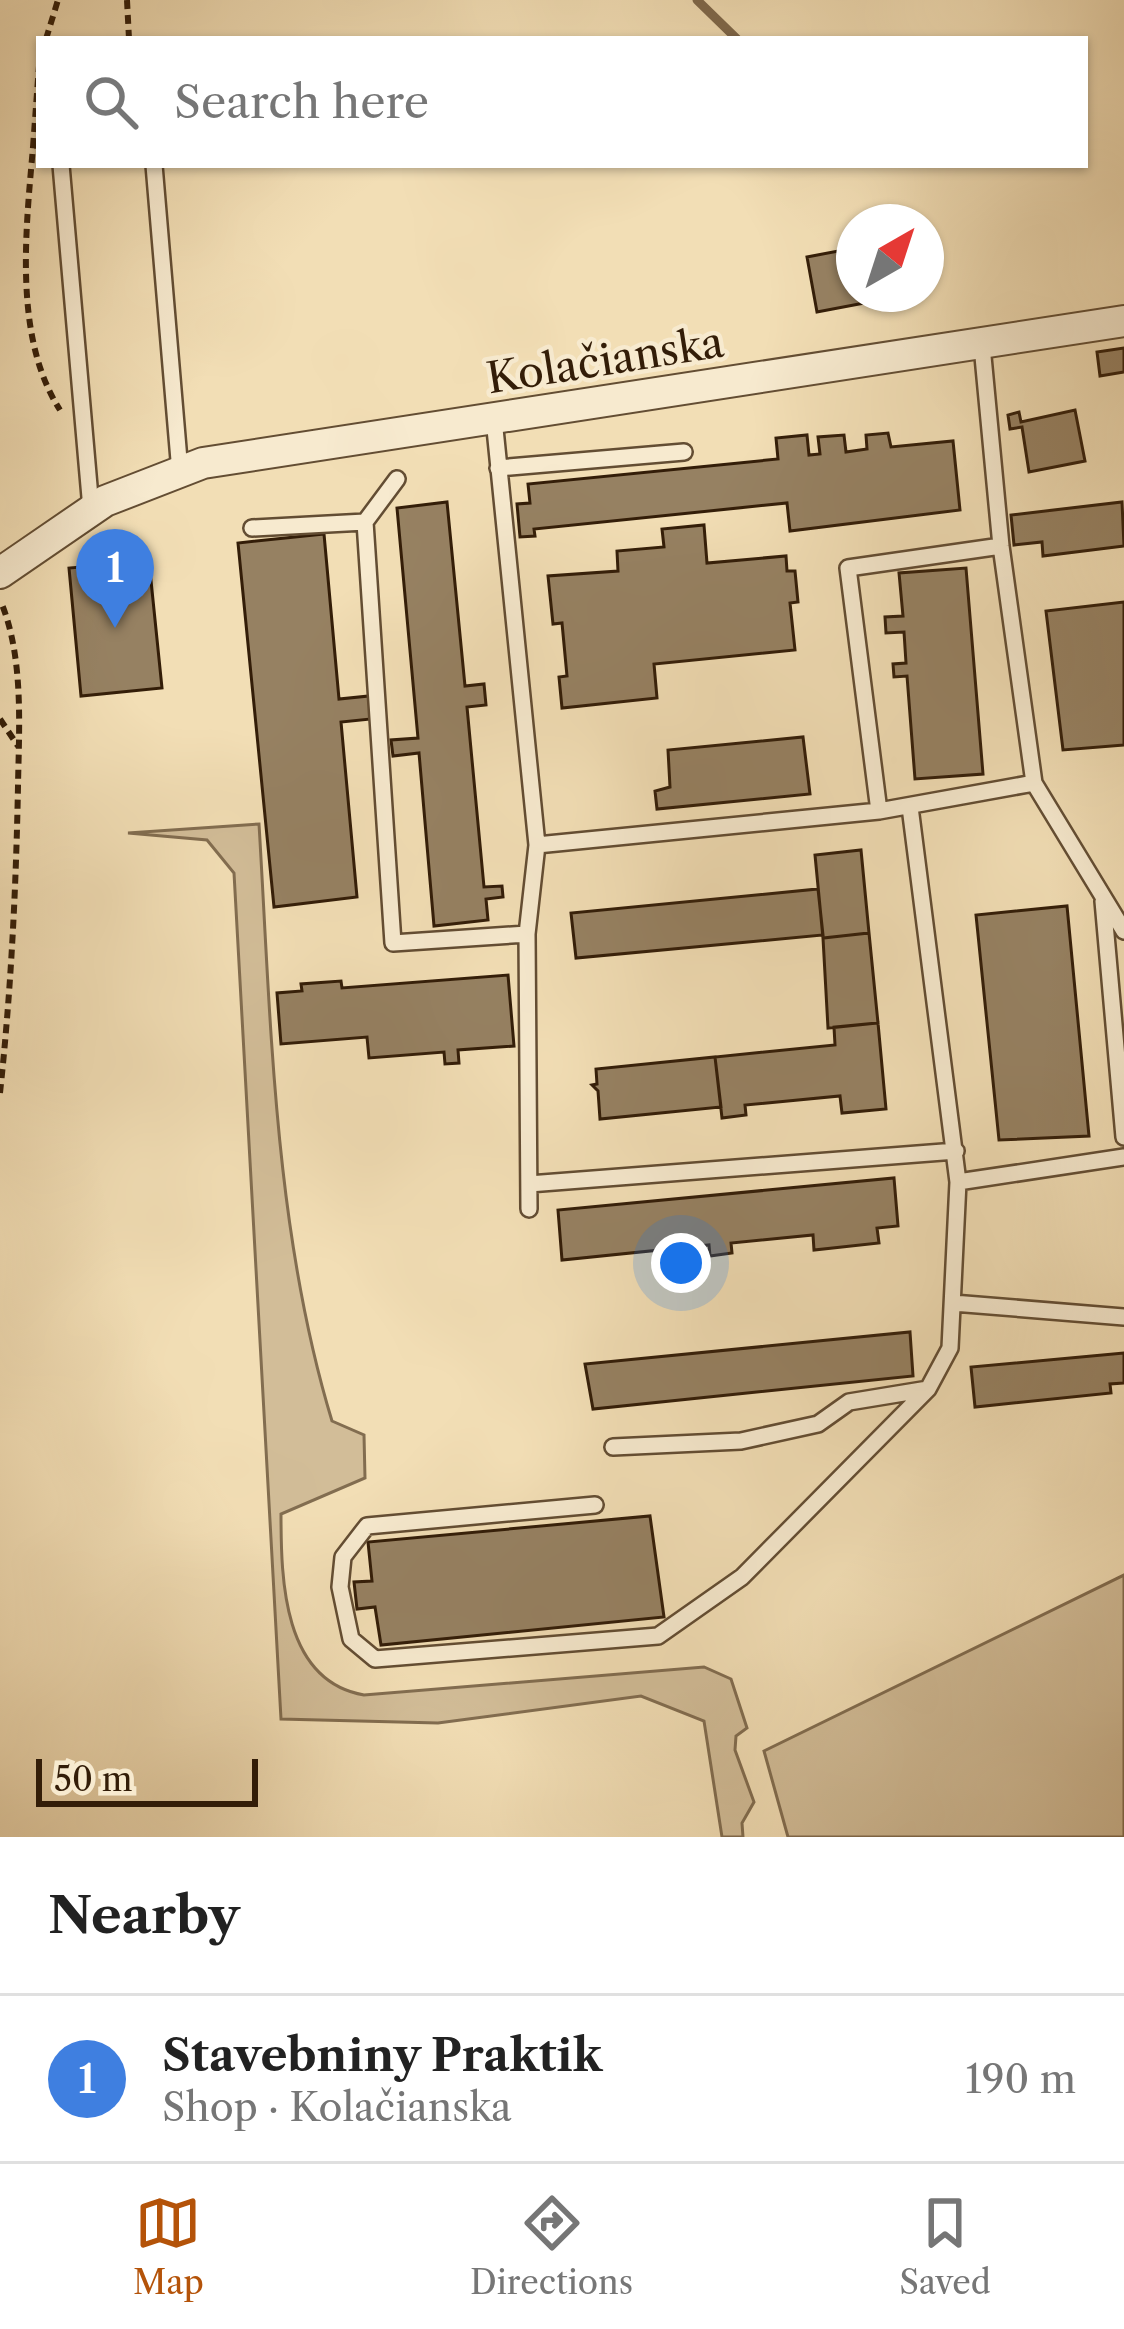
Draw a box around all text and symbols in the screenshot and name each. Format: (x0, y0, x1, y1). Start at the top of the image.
search box (36, 36, 1088, 168)
icon: search (78, 69, 144, 135)
text: Search here (174, 74, 429, 130)
north arrow (836, 204, 944, 312)
street label: Kolačianska (483, 315, 728, 404)
pin: 1 (76, 529, 154, 628)
your location (651, 1233, 711, 1293)
scale bar (36, 1753, 258, 1806)
text: 50 m (54, 1759, 132, 1800)
text: Nearby (48, 1884, 240, 1946)
text: Stavebniny Praktik (162, 2027, 602, 2083)
text: 1 (78, 2055, 96, 2103)
text: 190 m (965, 2055, 1076, 2103)
text: Shop · Kolačianska (162, 2083, 512, 2131)
tab: Map (133, 2190, 204, 2303)
tab: Directions (470, 2190, 633, 2303)
tab: Saved (899, 2190, 991, 2303)

